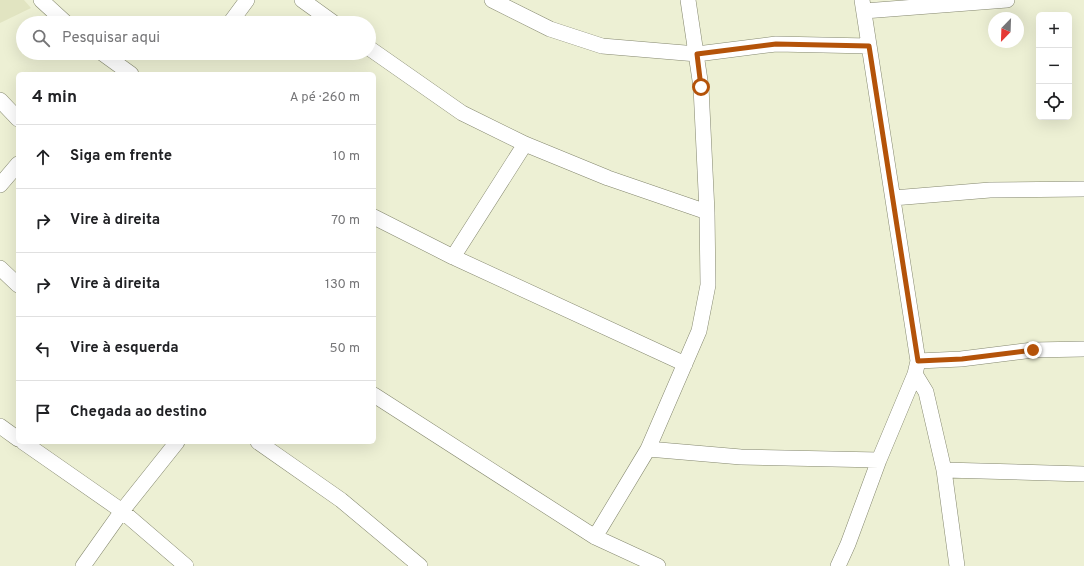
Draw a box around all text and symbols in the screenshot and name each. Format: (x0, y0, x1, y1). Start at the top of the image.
north arrow (988, 12, 1024, 48)
map controls (1036, 12, 1072, 120)
button: + (1036, 12, 1072, 48)
search box (16, 16, 376, 60)
icon: search (30, 27, 52, 49)
text: Pesquisar aqui (62, 29, 160, 48)
button: − (1036, 48, 1072, 84)
route start (692, 78, 710, 96)
button: locate (1036, 84, 1072, 120)
text: 4 min (32, 87, 77, 109)
text: A pé · 260 m (290, 90, 360, 106)
icon: ahead (32, 146, 54, 168)
text: Siga em frente (70, 147, 172, 166)
text: 10 m (333, 149, 360, 165)
icon: right (32, 210, 54, 232)
text: Vire à direita (70, 211, 160, 230)
text: 70 m (331, 213, 360, 229)
icon: right (32, 274, 54, 296)
text: Vire à direita (70, 275, 160, 294)
text: 130 m (325, 277, 360, 293)
icon: left (32, 338, 54, 360)
text: Vire à esquerda (70, 339, 179, 358)
text: 50 m (330, 341, 360, 357)
route end (1024, 341, 1042, 359)
icon: arrive (32, 402, 54, 424)
text: Chegada ao destino (70, 403, 207, 422)

